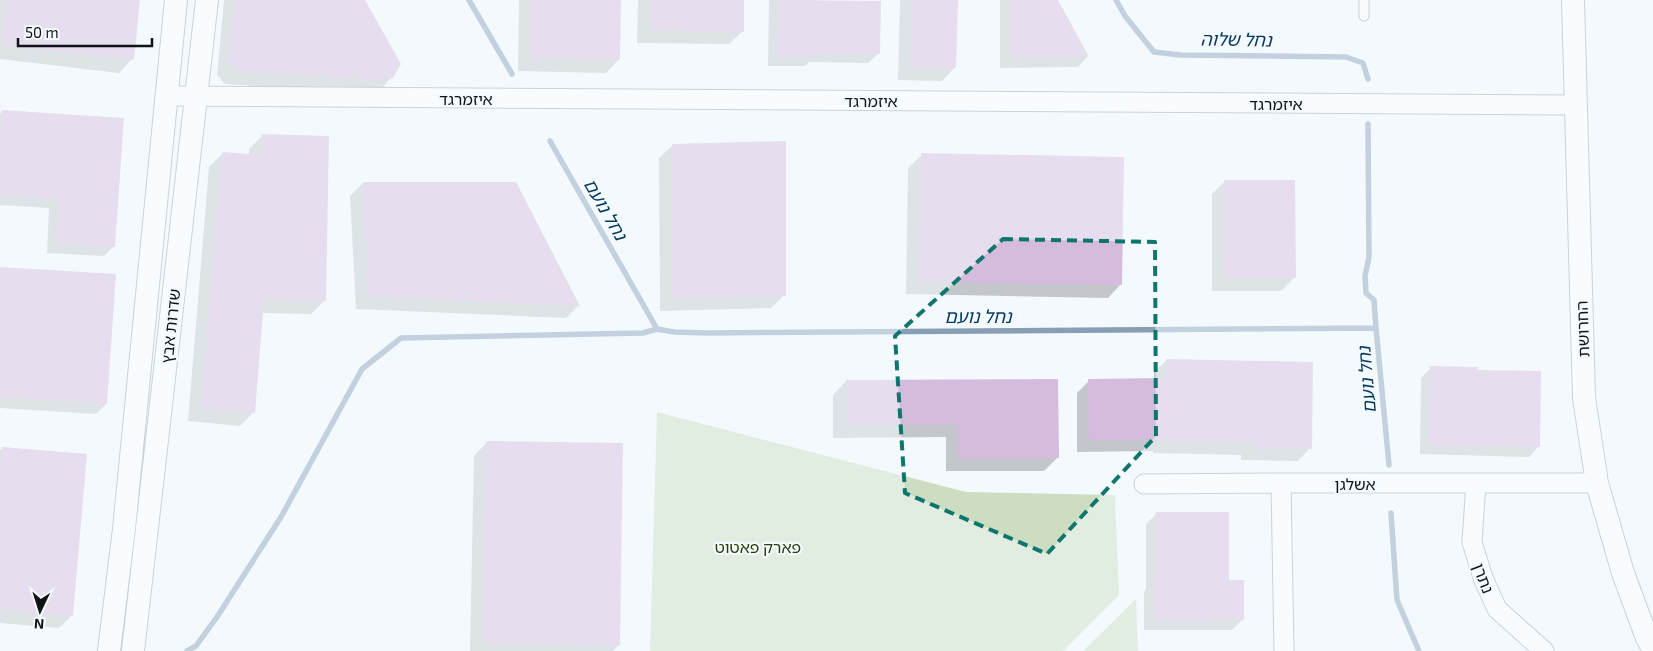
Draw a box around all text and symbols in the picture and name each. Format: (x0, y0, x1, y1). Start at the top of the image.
scale bar (18, 15, 151, 47)
text: 50 m (25, 23, 59, 41)
water label: נחל שלוה (1200, 27, 1273, 51)
street label: איזמרגד (439, 89, 493, 108)
street label: איזמרגד (844, 91, 898, 110)
street label: איזמרגד (1249, 94, 1303, 113)
water label: נחל נועם (580, 174, 633, 245)
street label: שדרות אבץ (157, 288, 183, 364)
street label: החרושת (1572, 300, 1592, 358)
water label: נחל נועם (944, 305, 1013, 327)
water label: נחל נועם (1352, 344, 1380, 415)
street label: אשלגן (1334, 474, 1376, 493)
park label: פארק פאטוט (715, 537, 801, 556)
street label: נתרן (1470, 560, 1498, 596)
north arrow (15, 586, 65, 636)
text: N (33, 616, 45, 633)

